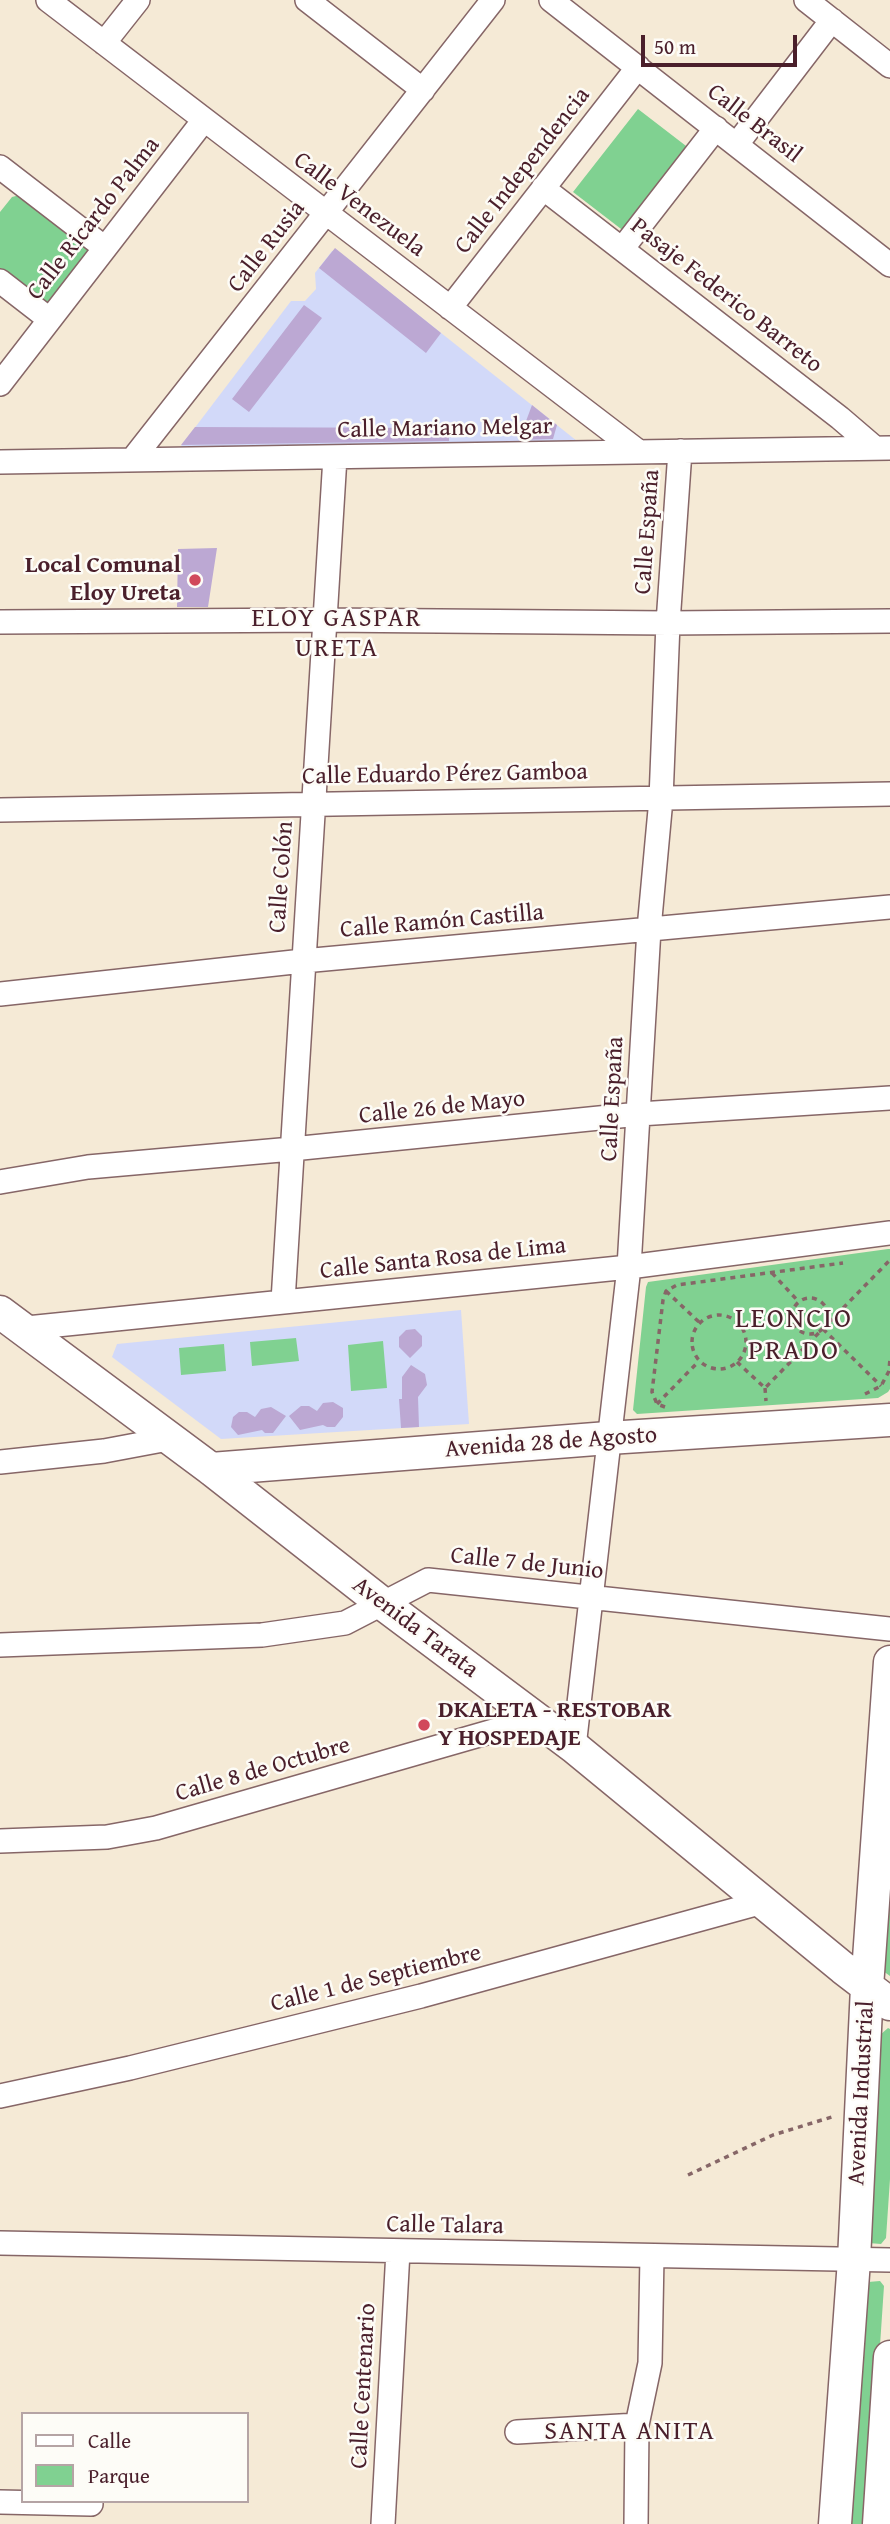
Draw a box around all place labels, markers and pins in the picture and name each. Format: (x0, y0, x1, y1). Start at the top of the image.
place label: Local Comunal Eloy Ureta (25, 552, 181, 608)
marker: Local Comunal Eloy Ureta (187, 572, 203, 588)
place label: DKALETA - RESTOBAR Y HOSPEDAJE (438, 1697, 671, 1753)
marker: DKALETA - RESTOBAR Y HOSPEDAJE (416, 1717, 432, 1733)

